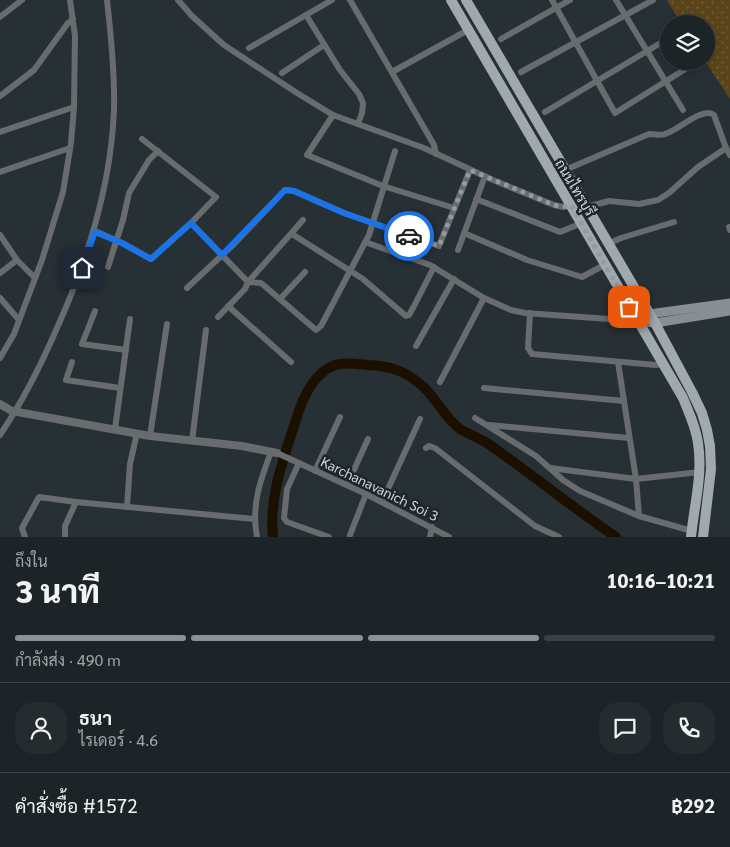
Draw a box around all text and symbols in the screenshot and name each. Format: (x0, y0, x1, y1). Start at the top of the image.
map controls (660, 15, 715, 70)
button: layers (660, 15, 715, 70)
street label: ถนนไทรบุรี (550, 155, 600, 220)
courier (384, 211, 434, 261)
icon: car (395, 222, 423, 250)
pin (61, 247, 103, 289)
icon: home (68, 254, 96, 282)
pin (608, 286, 650, 328)
icon: bag (615, 293, 643, 321)
street label: Karchanavanich Soi 3 (318, 452, 442, 524)
text: ถึงใน (15, 550, 48, 571)
text: 10:16–10:21 (607, 568, 715, 592)
text: 3 นาที (15, 569, 100, 610)
text: กำลังส่ง · 490 m (15, 649, 121, 670)
button: person (15, 702, 67, 754)
button: chat (599, 702, 651, 754)
button: phone (663, 702, 715, 754)
text: ธนา (79, 705, 112, 729)
text: ไรเดอร์ · 4.6 (79, 729, 158, 750)
text: คำสั่งซื้อ #1572 (15, 793, 138, 817)
text: ฿292 (671, 793, 715, 817)

